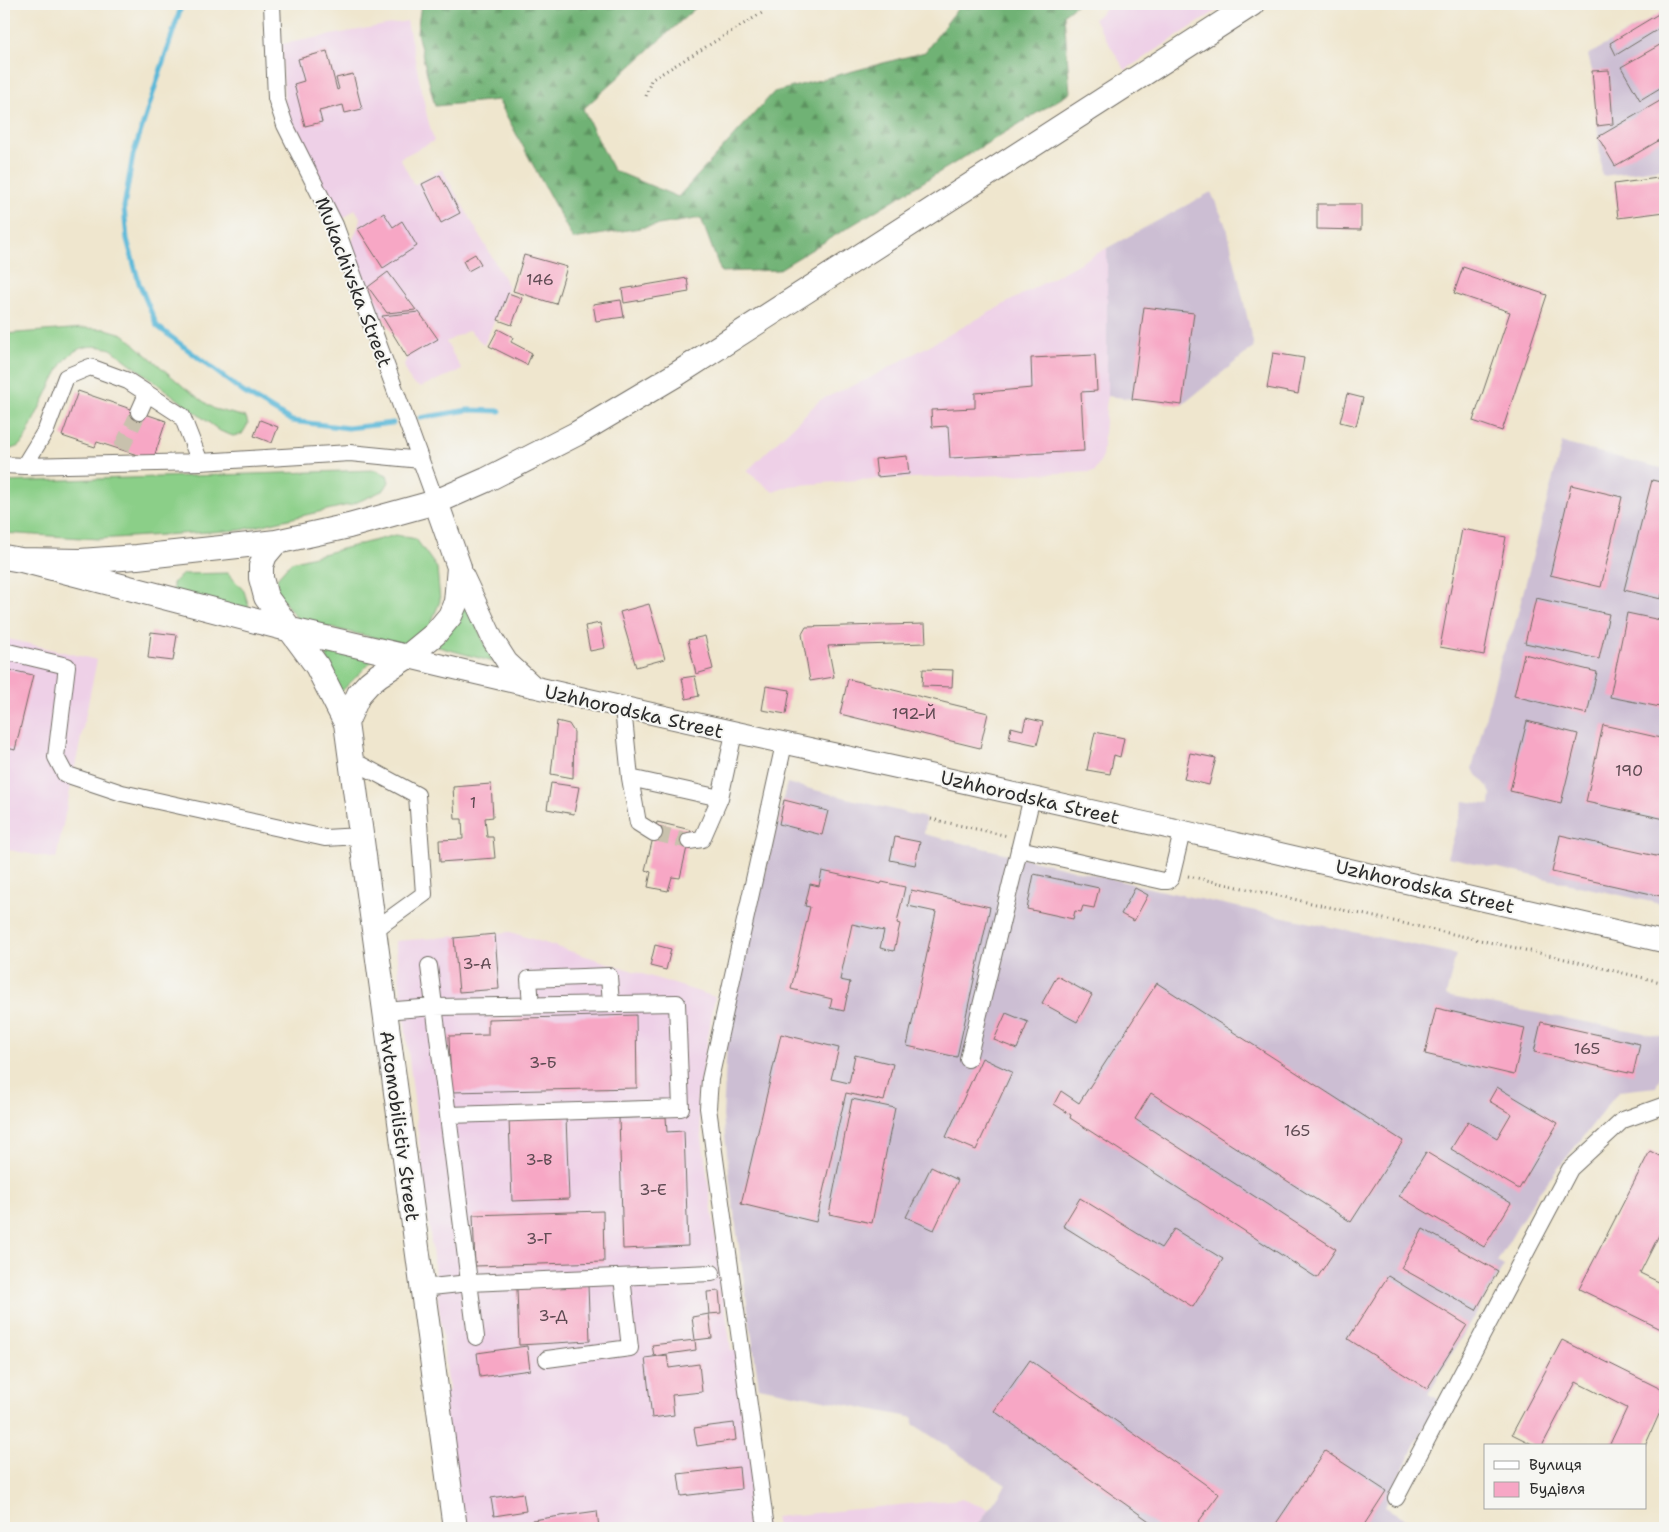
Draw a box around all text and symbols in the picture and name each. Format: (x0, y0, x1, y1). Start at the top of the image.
street label: Mukachivska Street (309, 193, 398, 371)
house number: 146 (526, 269, 554, 290)
street label: Uzhhorodska Street (542, 679, 726, 744)
house number: 192-Й (892, 703, 936, 724)
house number: 190 (1615, 760, 1643, 781)
street label: Uzhhorodska Street (938, 765, 1122, 830)
house number: 1 (470, 792, 476, 813)
street label: Uzhhorodska Street (1333, 854, 1517, 919)
house number: 3-А (462, 953, 492, 974)
street label: Avtomobilistiv Street (374, 1029, 425, 1223)
house number: 165 (1574, 1038, 1600, 1059)
house number: 3-Б (529, 1052, 557, 1073)
house number: 165 (1284, 1120, 1310, 1141)
house number: 3-В (526, 1149, 552, 1170)
house number: 3-Е (639, 1179, 667, 1200)
house number: 3-Г (526, 1228, 552, 1249)
house number: 3-Д (539, 1305, 567, 1326)
legend (1484, 1444, 1646, 1510)
text: Вулиця (1529, 1455, 1582, 1475)
text: Будівля (1529, 1479, 1585, 1499)

